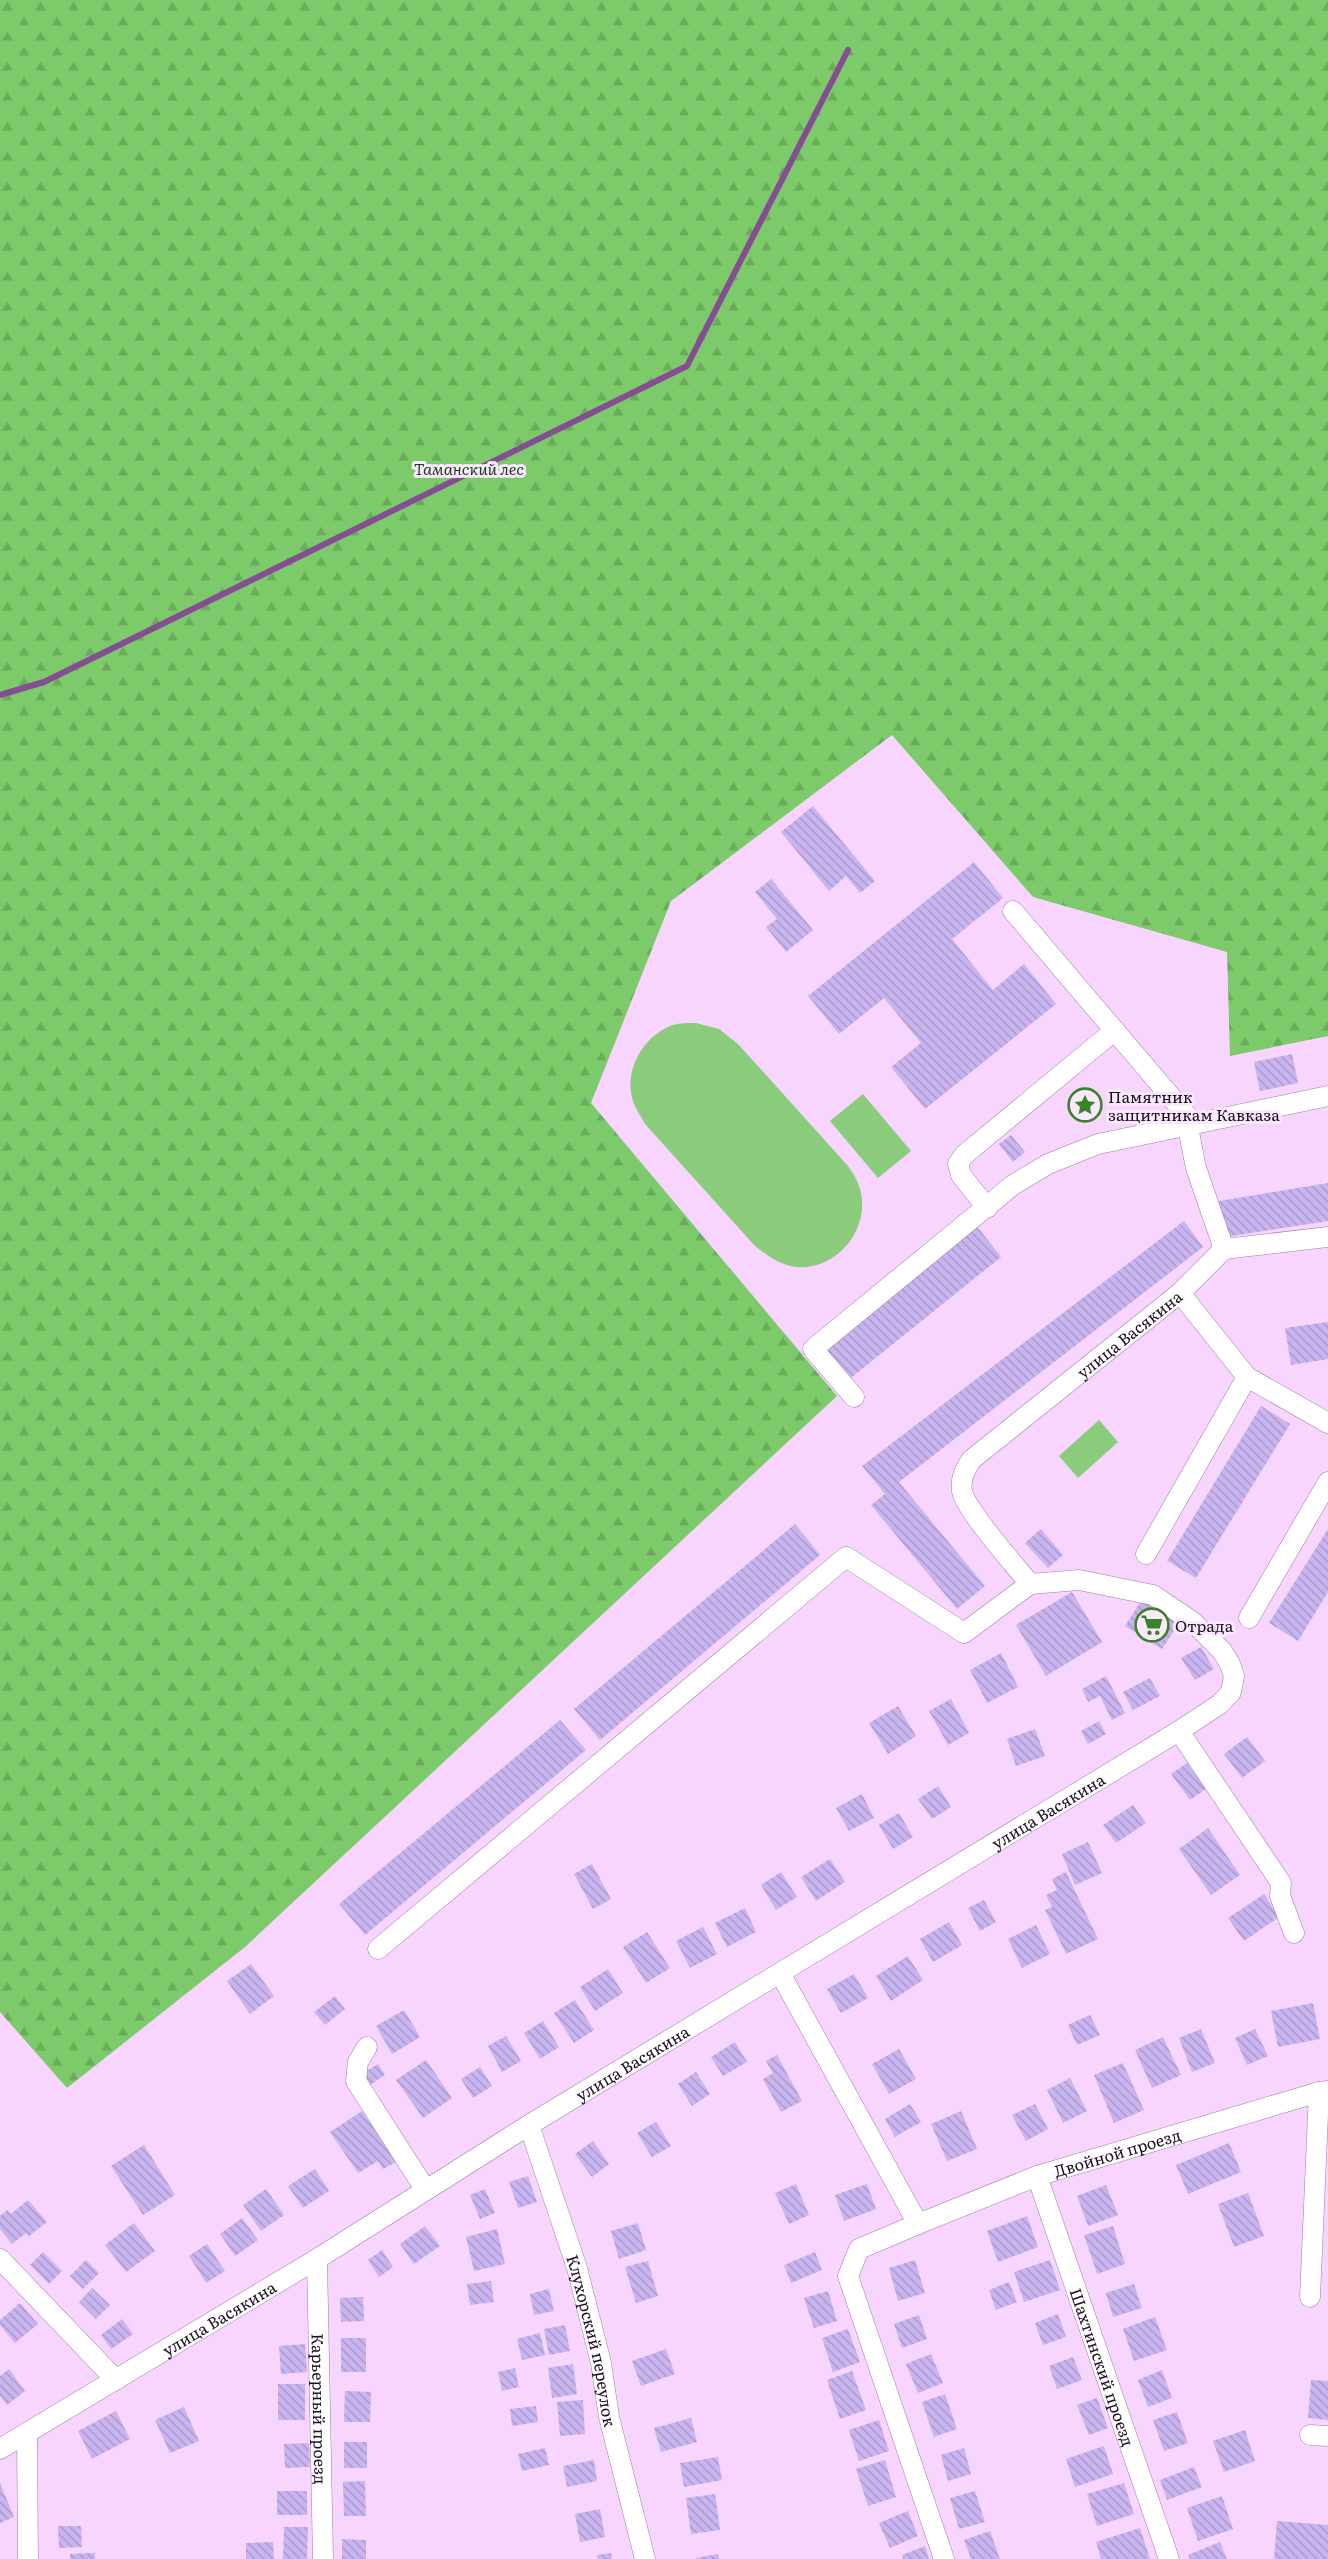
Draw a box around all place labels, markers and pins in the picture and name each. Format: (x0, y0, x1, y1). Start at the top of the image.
place label: Памятник защитникам Кавказа (1108, 1084, 1280, 1126)
place icon: Памятник защитникам Кавказа (1067, 1087, 1103, 1123)
supermarket icon: Отрада (1134, 1607, 1170, 1643)
place label: Отрада (1175, 1613, 1234, 1637)

